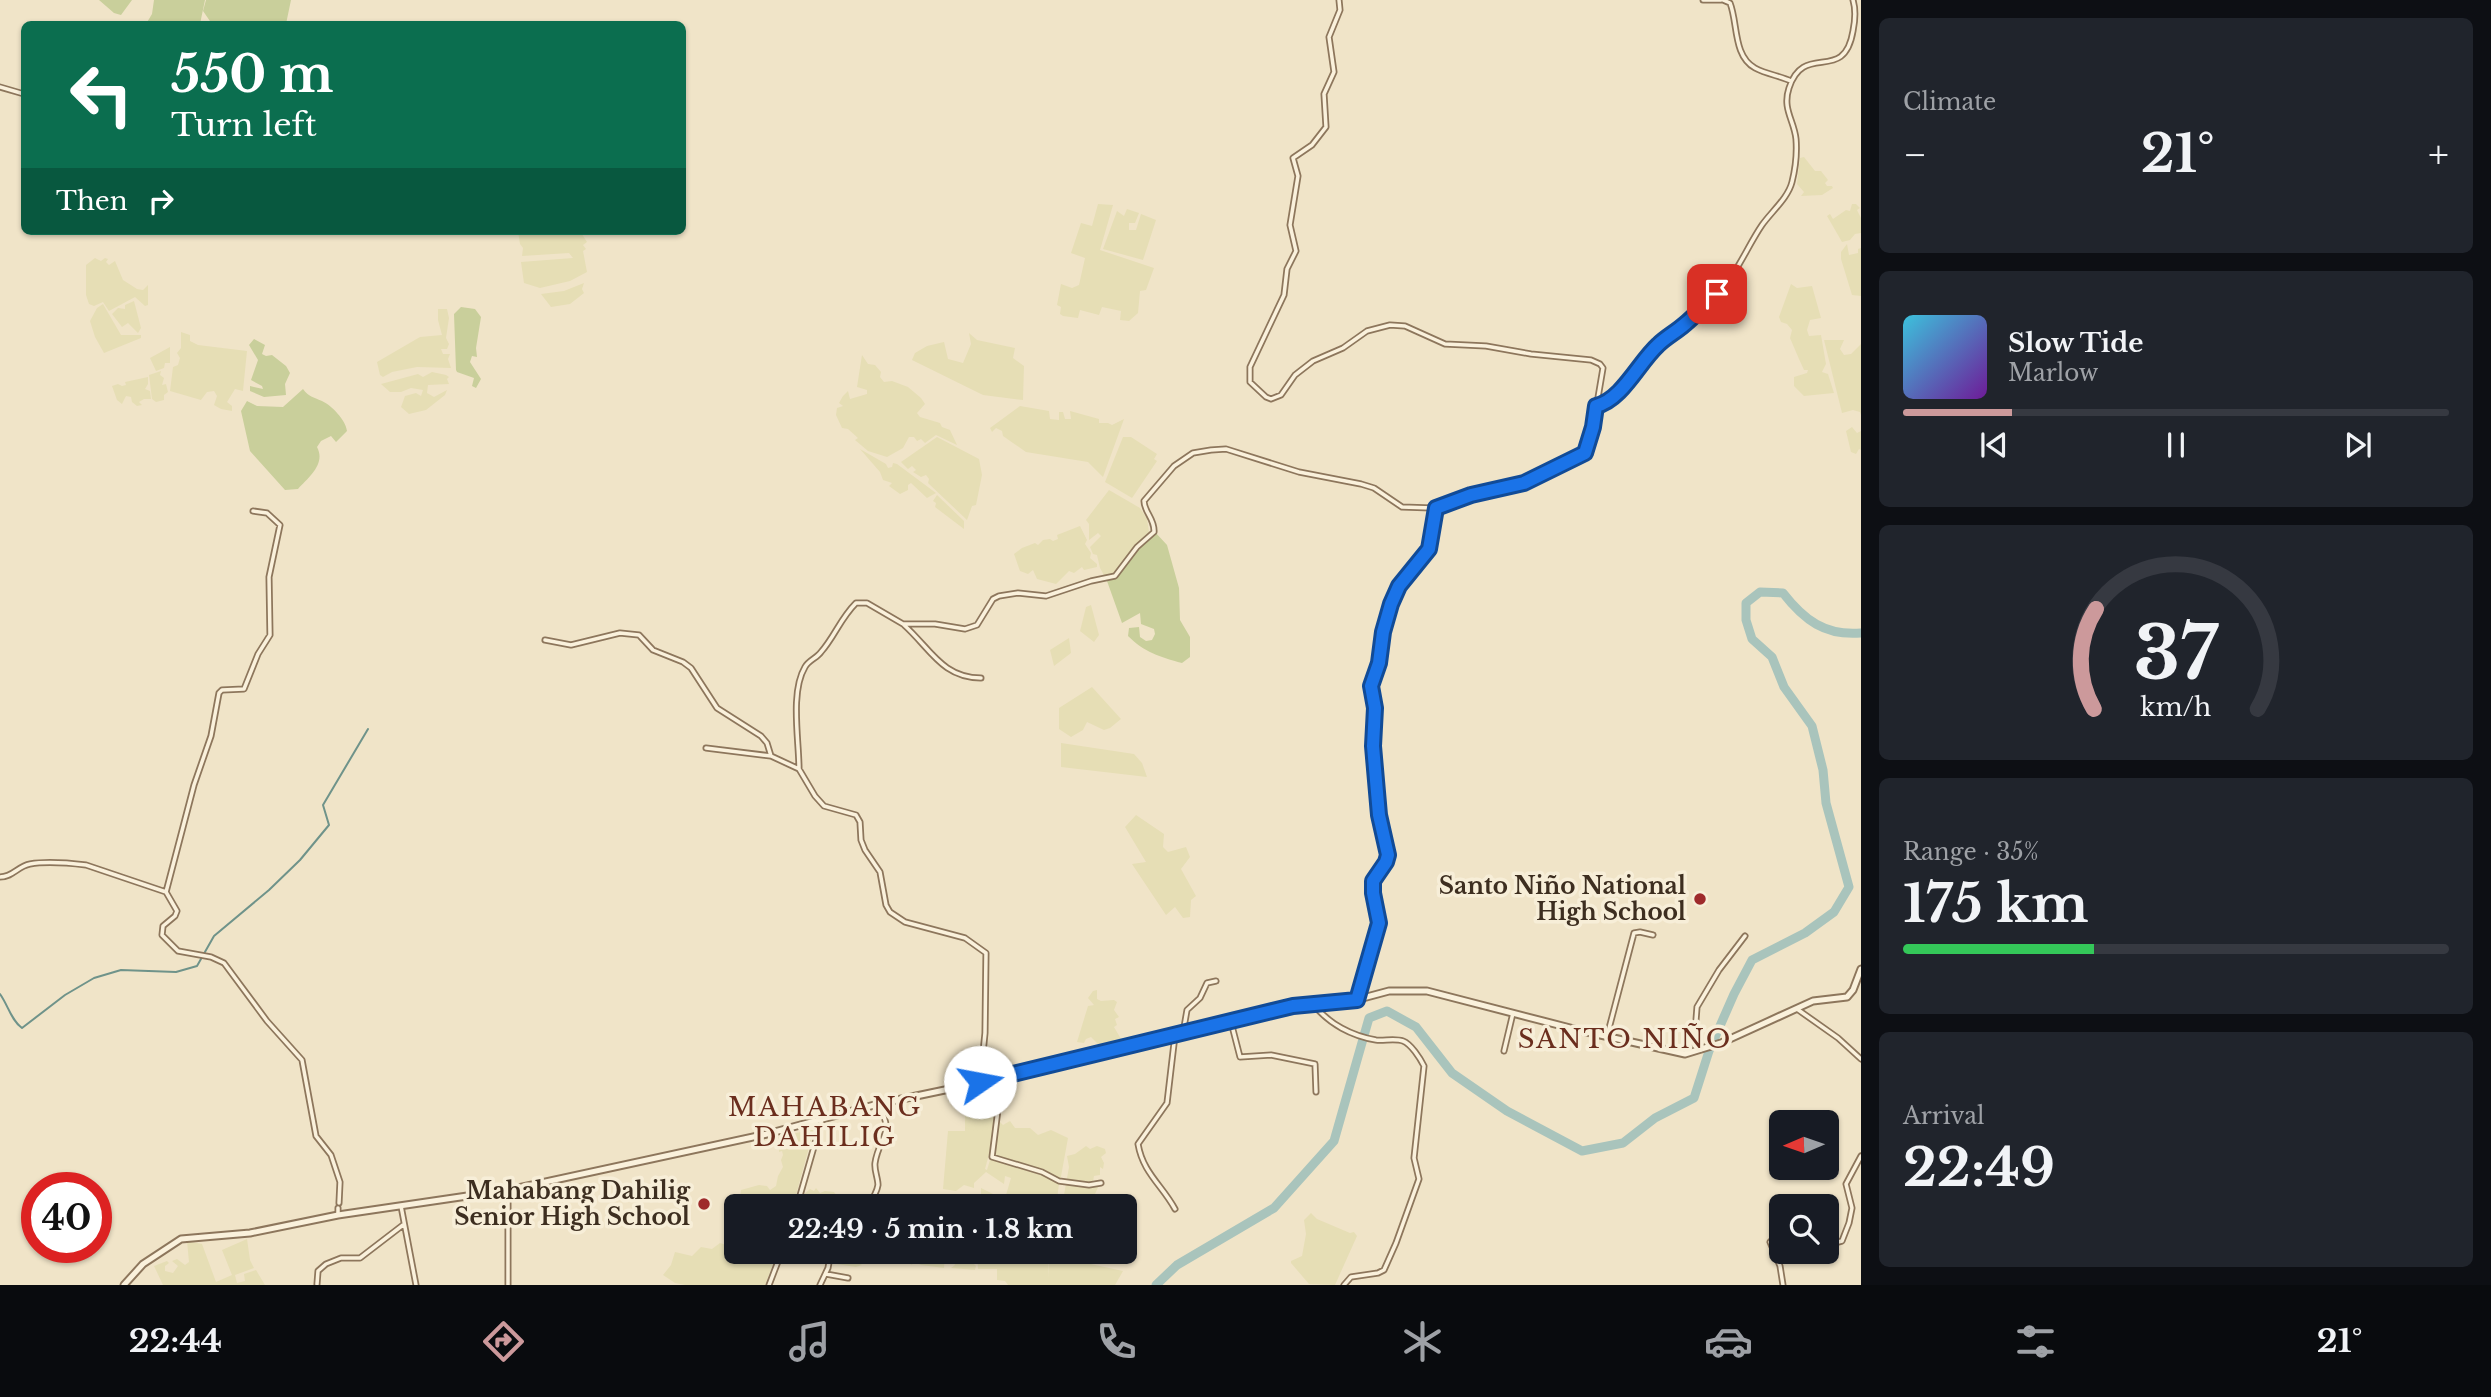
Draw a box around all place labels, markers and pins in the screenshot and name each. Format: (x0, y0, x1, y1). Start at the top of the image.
pin (1687, 264, 1747, 324)
place label: Santo Niño National High School (1439, 872, 1686, 926)
marker: Santo Niño National High School (1692, 891, 1708, 907)
place label: Mahabang Dahilig Senior High School (454, 1177, 691, 1231)
marker: Mahabang Dahilig Senior High School (696, 1196, 712, 1212)

